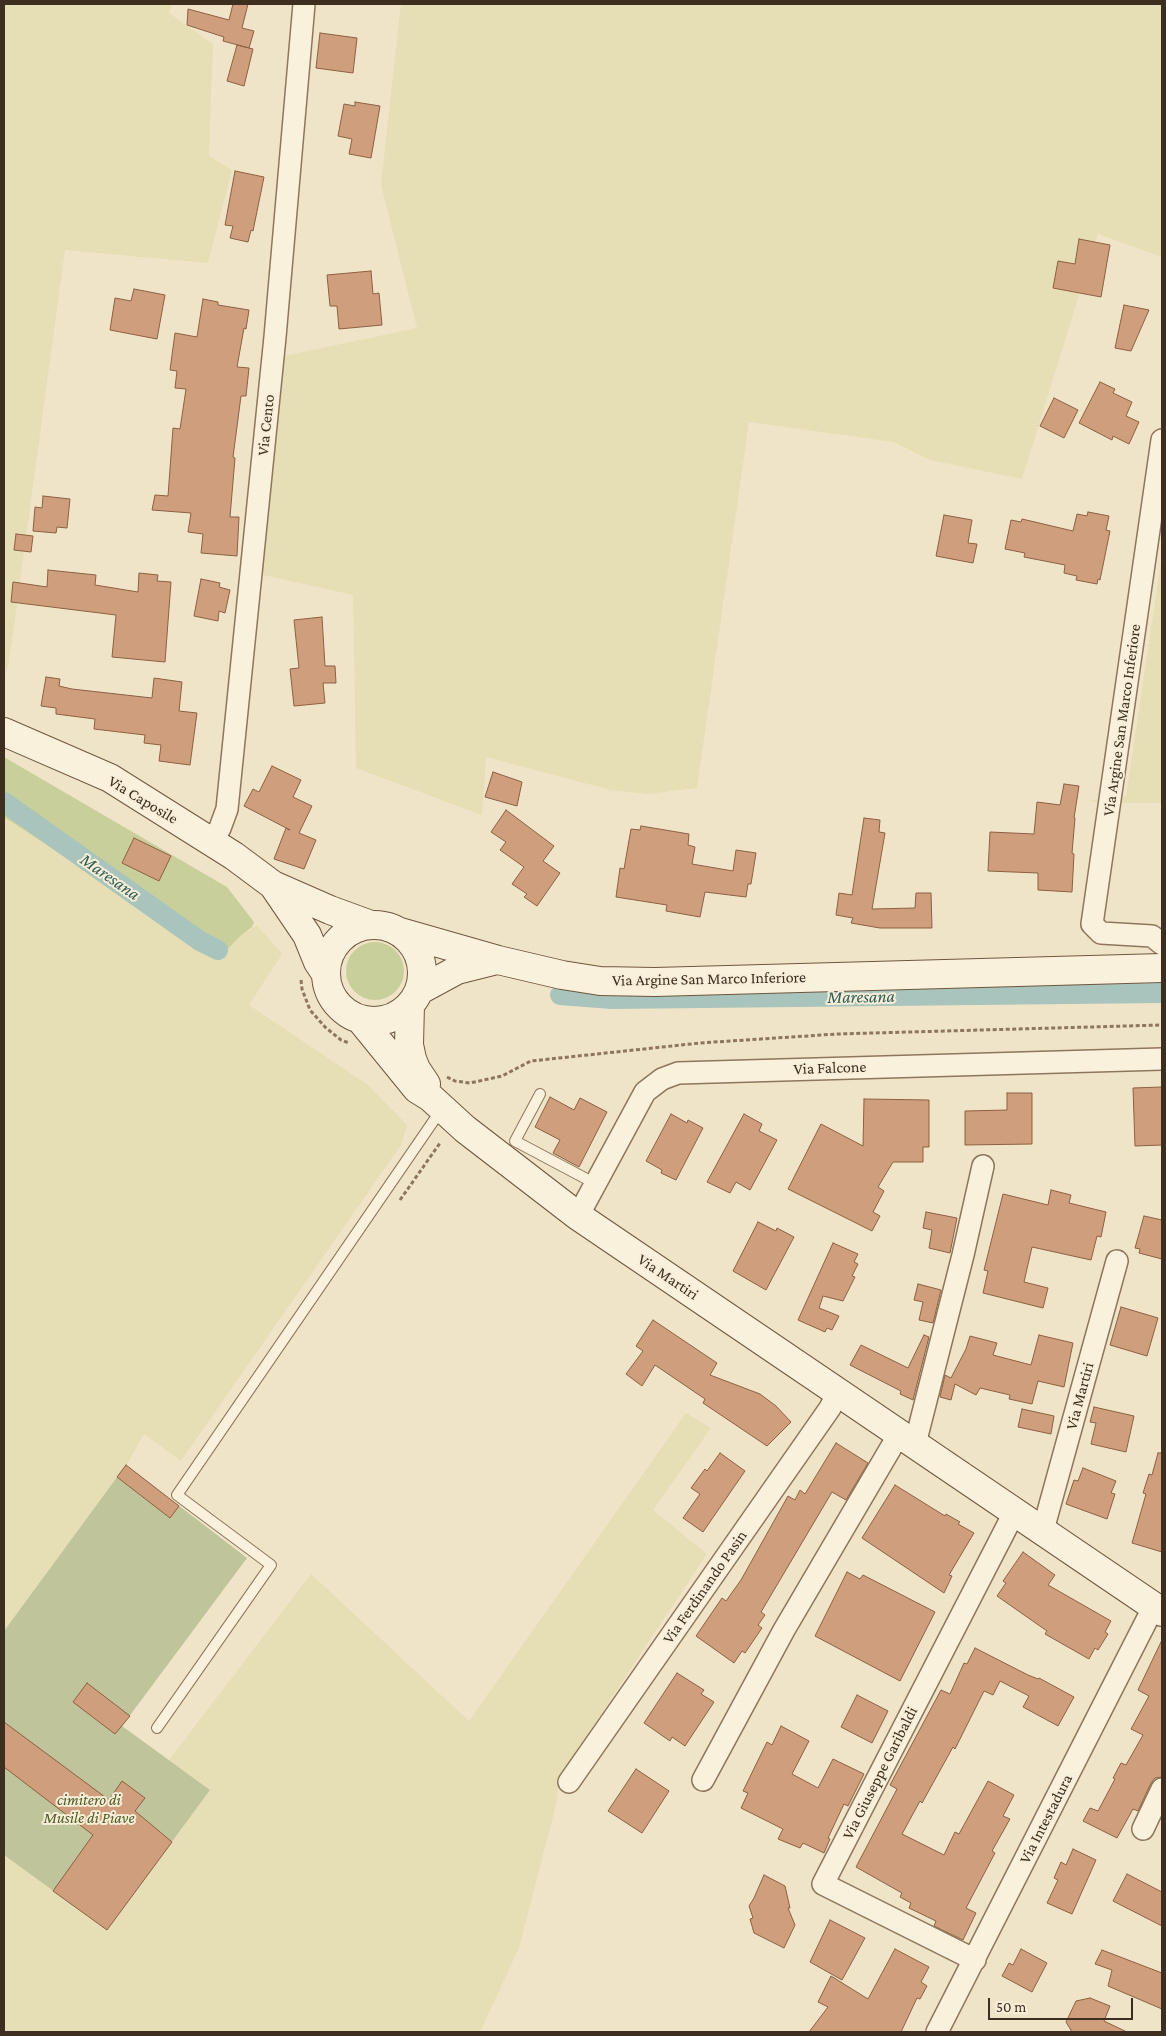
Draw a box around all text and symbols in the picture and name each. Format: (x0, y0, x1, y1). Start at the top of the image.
street label: Via Cento (253, 393, 279, 457)
street label: Via Argine San Marco Inferiore (1099, 623, 1145, 817)
street label: Via Caposile (105, 772, 181, 828)
water label: Maresana (76, 849, 144, 905)
street label: Via Argine San Marco Inferiore (612, 968, 806, 990)
water label: Maresana (827, 986, 895, 1008)
street label: Via Falcone (793, 1057, 867, 1079)
street label: Via Martiri (634, 1250, 702, 1304)
street label: Via Martiri (1062, 1360, 1098, 1432)
street label: Via Ferdinando Pasin (659, 1527, 751, 1647)
street label: Via Giuseppe Garibaldi (838, 1703, 922, 1843)
street label: Via Intestadura (1015, 1771, 1077, 1867)
park label: cimitero di Musile di Piave (43, 1790, 135, 1828)
scale bar (991, 1988, 1136, 2020)
text: 50 m (996, 1999, 1026, 2015)

